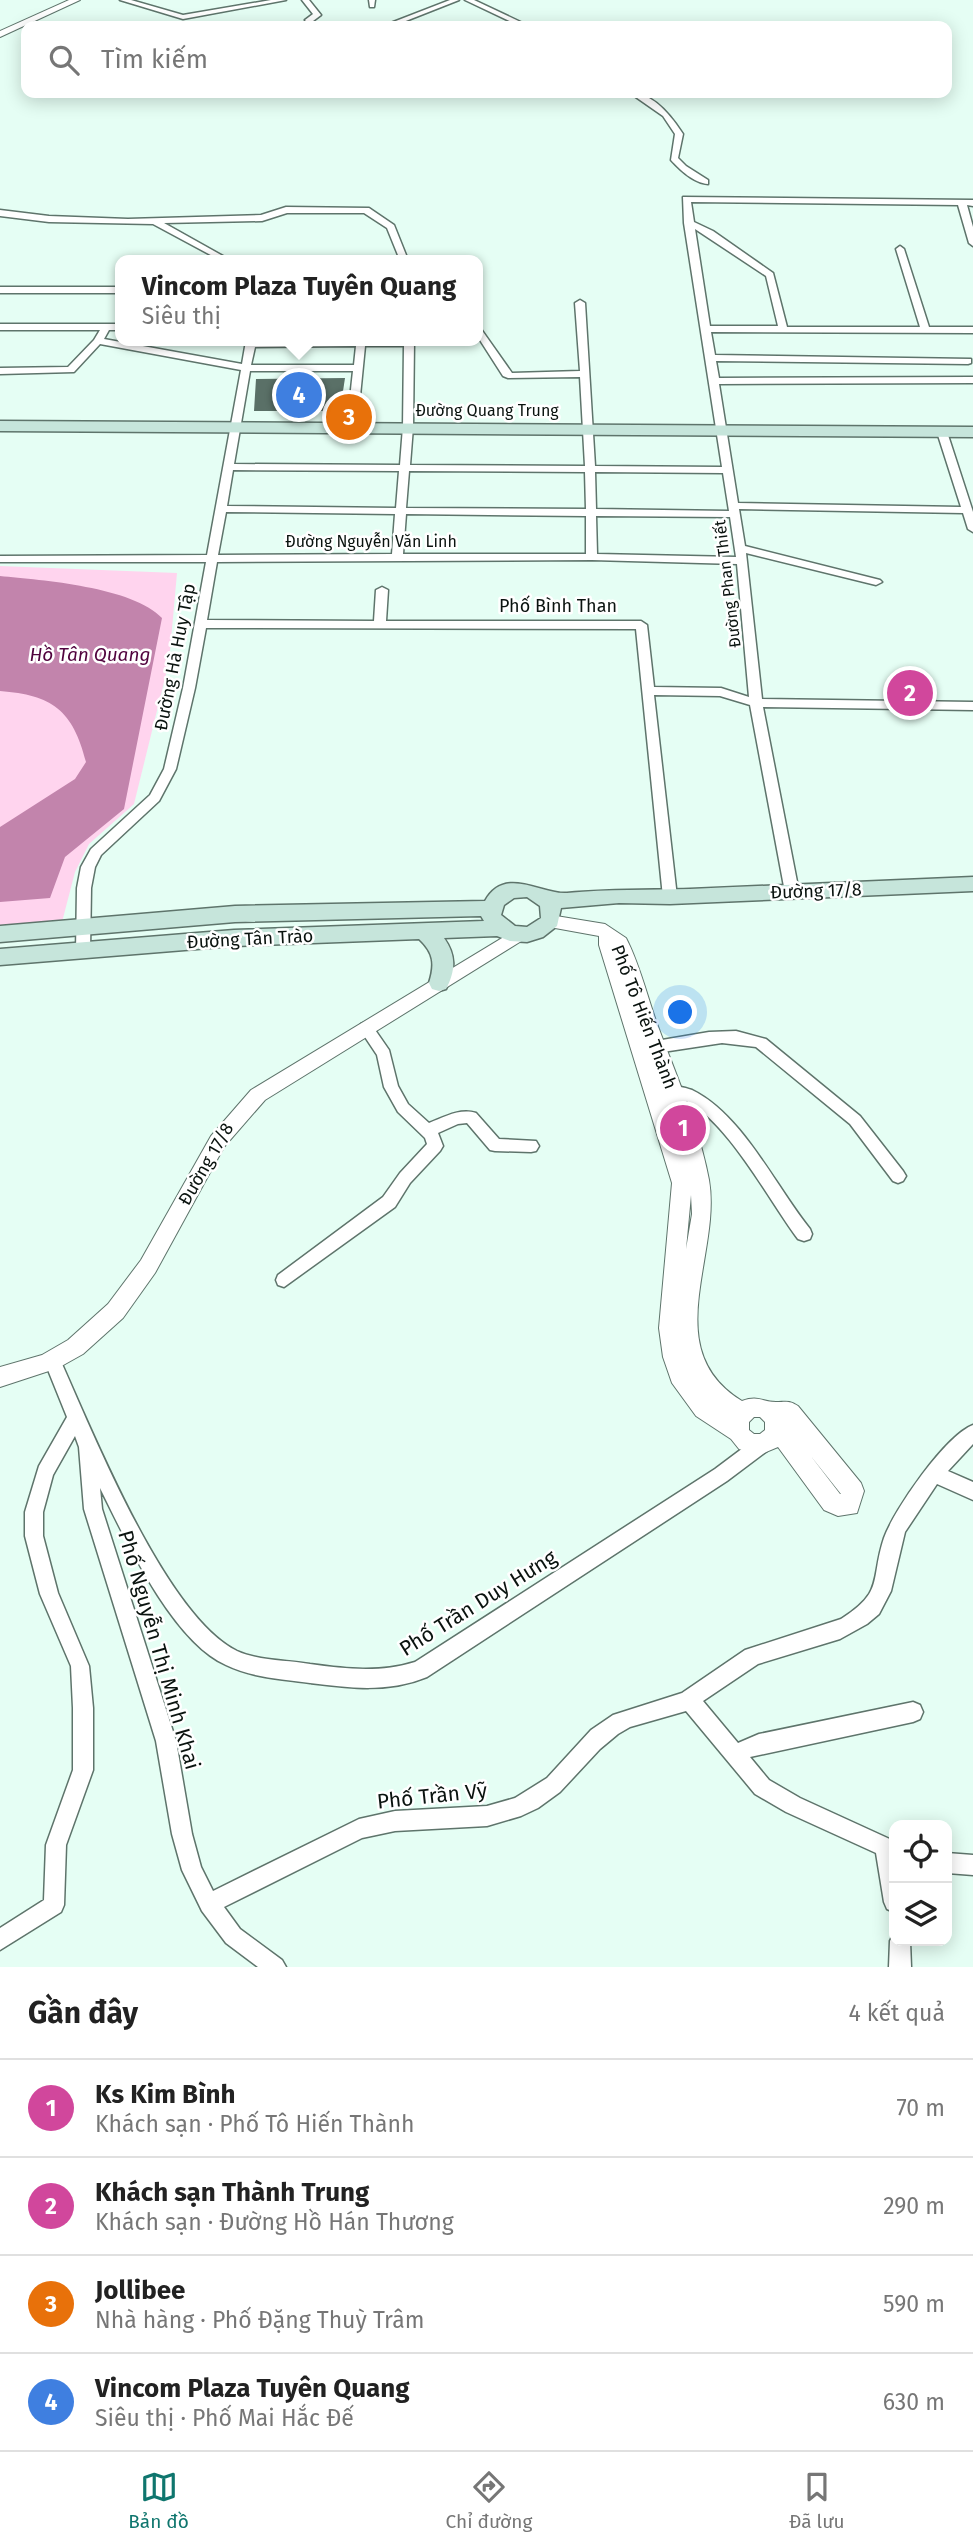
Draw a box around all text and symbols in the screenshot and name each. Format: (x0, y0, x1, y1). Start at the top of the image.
search box (21, 21, 952, 98)
icon: search (45, 41, 83, 79)
text: Tìm kiếm (101, 44, 208, 75)
popup (115, 255, 483, 346)
text: Vincom Plaza Tuyên Quang (142, 271, 456, 302)
text: Siêu thị (142, 302, 221, 330)
pin: 4 (276, 369, 322, 421)
pin: 3 (326, 391, 372, 443)
street label: Đường Quang Trung (415, 401, 559, 420)
street label: Đường Phan Thiết (709, 519, 745, 649)
street label: Đường Nguyễn Văn Linh (285, 532, 457, 551)
street label: Đường Hà Huy Tập (150, 581, 200, 733)
street label: Phố Bình Than (499, 595, 617, 617)
water label: Hồ Tân Quang (30, 643, 150, 666)
pin: 2 (887, 667, 933, 719)
street label: Đường 17/8 (770, 878, 862, 904)
street label: Đường Tân Trào (186, 925, 314, 953)
street label: Phố Tô Hiến Thành (606, 942, 682, 1092)
your location (663, 995, 697, 1029)
pin: 1 (660, 1102, 706, 1154)
street label: Đường 17/8 (174, 1119, 238, 1209)
street label: Phố Nguyễn Thị Minh Khai (112, 1527, 206, 1773)
street label: Phố Trần Duy Hưng (395, 1544, 562, 1662)
street label: Phố Trần Vỹ (376, 1777, 489, 1815)
map controls (889, 1820, 952, 1946)
button: locate (889, 1820, 952, 1883)
button: layers (889, 1883, 952, 1946)
text: Gần đây (28, 1995, 138, 2031)
text: 4 kết quả (849, 1999, 945, 2027)
text: Ks Kim Bình (95, 2079, 235, 2110)
text: 1 (46, 2094, 56, 2122)
text: 70 m (896, 2094, 945, 2122)
text: Khách sạn · Phố Tô Hiến Thành (95, 2110, 414, 2138)
text: Khách sạn Thành Trung (95, 2177, 369, 2208)
text: 2 (45, 2192, 57, 2220)
text: 290 m (883, 2192, 945, 2220)
text: Khách sạn · Đường Hồ Hán Thương (95, 2208, 454, 2236)
text: Jollibee (95, 2275, 185, 2306)
text: 3 (45, 2290, 57, 2318)
text: 590 m (883, 2290, 945, 2318)
text: Nhà hàng · Phố Đặng Thuỳ Trâm (95, 2306, 424, 2334)
text: Vincom Plaza Tuyên Quang (95, 2373, 410, 2404)
text: 4 (45, 2388, 58, 2416)
text: 630 m (883, 2388, 945, 2416)
text: Siêu thị · Phố Mai Hắc Đế (95, 2404, 354, 2432)
tab: Bản đồ (128, 2468, 189, 2533)
tab: Chỉ đường (446, 2468, 532, 2533)
tab: Đã lưu (789, 2468, 845, 2533)

